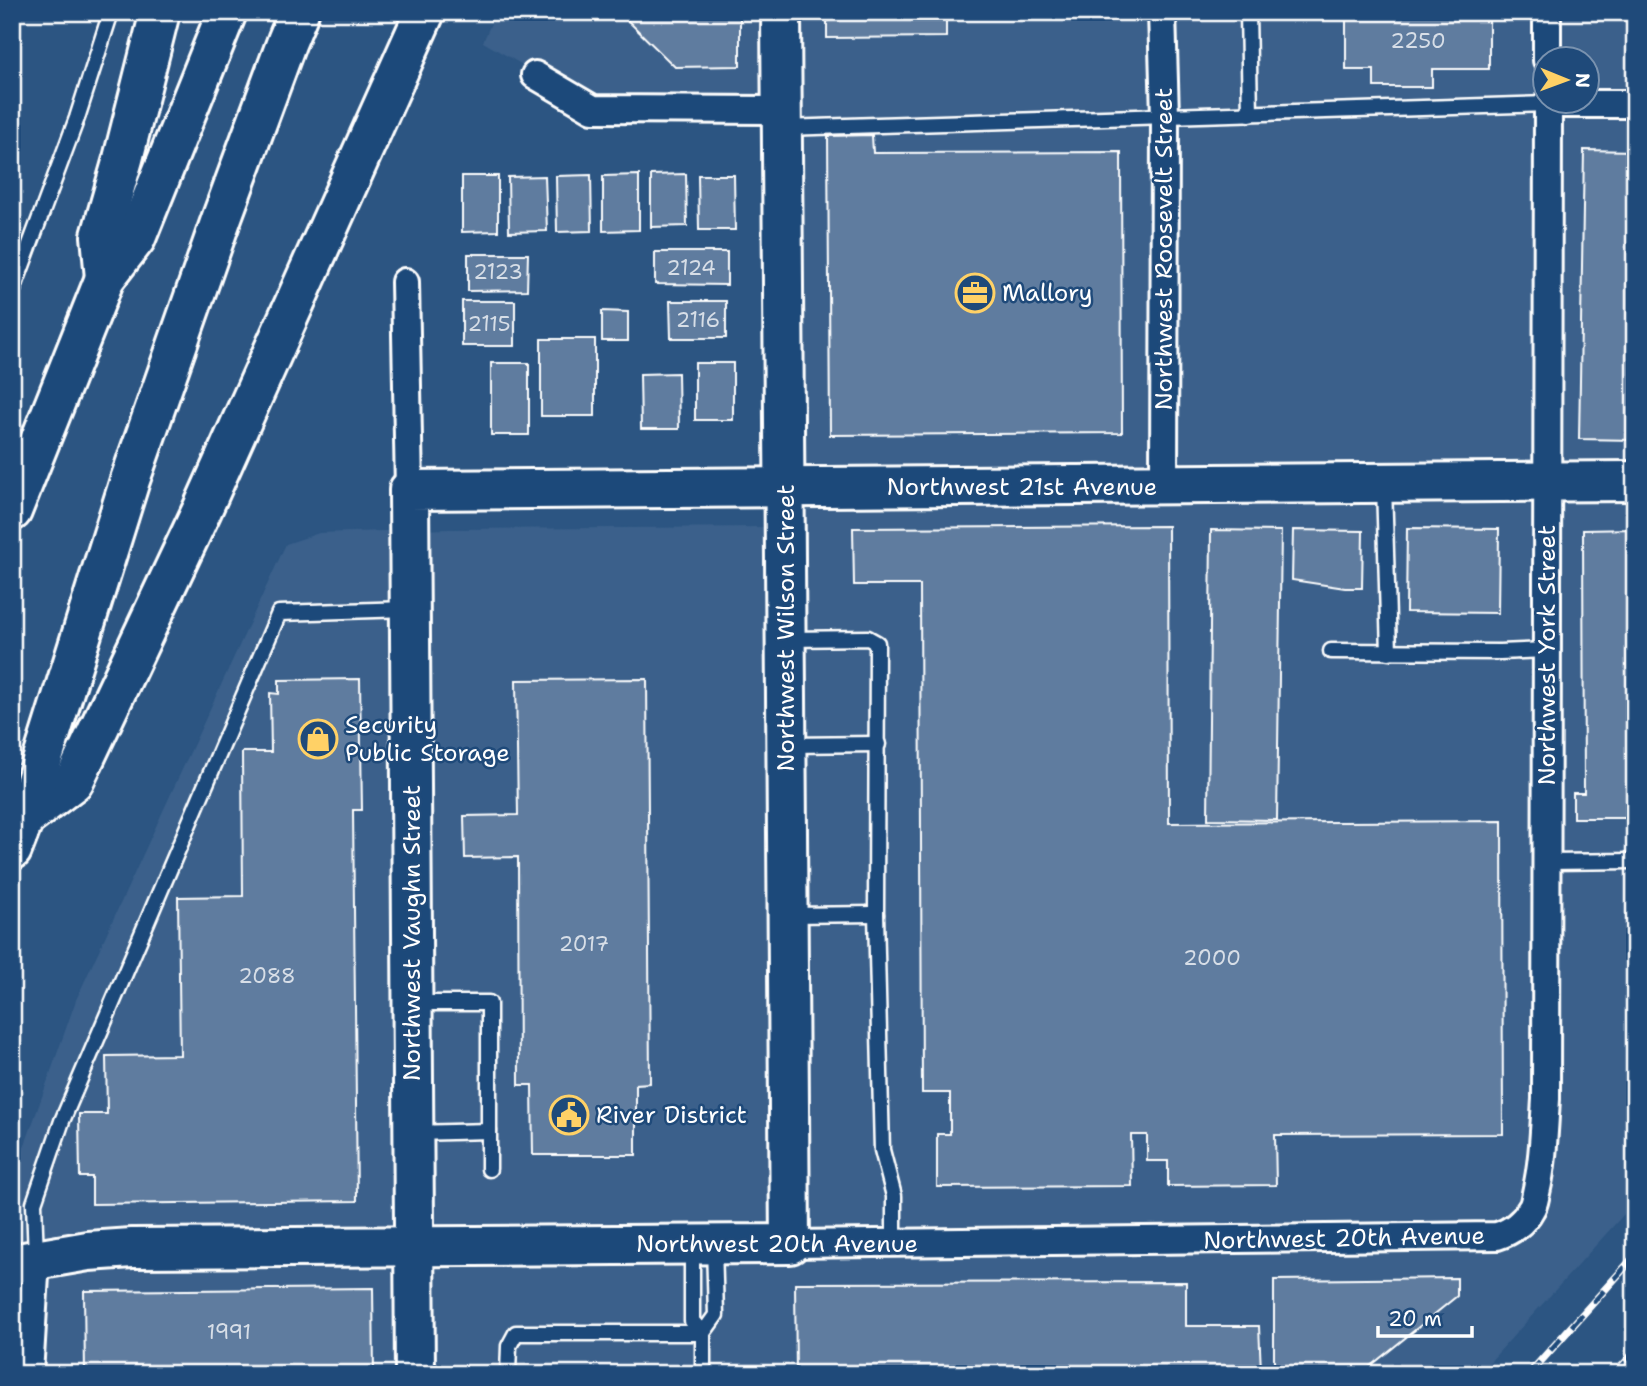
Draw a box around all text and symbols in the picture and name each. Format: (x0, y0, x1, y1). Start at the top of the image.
house number: 2250 (1390, 27, 1446, 55)
north arrow (1532, 46, 1602, 116)
text: N (1570, 73, 1595, 88)
street label: Northwest Roosevelt Street (1148, 88, 1180, 410)
house number: 2124 (666, 254, 716, 282)
house number: 2123 (473, 258, 523, 286)
office icon: Mallory (954, 272, 996, 314)
place label: Mallory (1002, 277, 1093, 309)
house number: 2116 (676, 306, 720, 334)
house number: 2115 (467, 310, 511, 338)
street label: Northwest 21st Avenue (887, 471, 1157, 503)
street label: Northwest Wilson Street (770, 484, 802, 772)
street label: Northwest York Street (1531, 525, 1563, 785)
place label: Security Public Storage (345, 709, 510, 769)
shop icon: Security Public Storage (297, 718, 339, 760)
street label: Northwest Vaughn Street (396, 785, 428, 1081)
house number: 2017 (559, 930, 609, 958)
house number: 2000 (1183, 944, 1241, 972)
house number: 2088 (238, 962, 296, 990)
public building icon: River District (548, 1094, 590, 1136)
place label: River District (596, 1099, 747, 1131)
street label: Northwest 20th Avenue (1203, 1220, 1485, 1256)
street label: Northwest 20th Avenue (636, 1228, 918, 1260)
scale bar (1378, 1295, 1472, 1339)
text: 20 m (1388, 1305, 1442, 1333)
house number: 1991 (207, 1318, 251, 1346)

